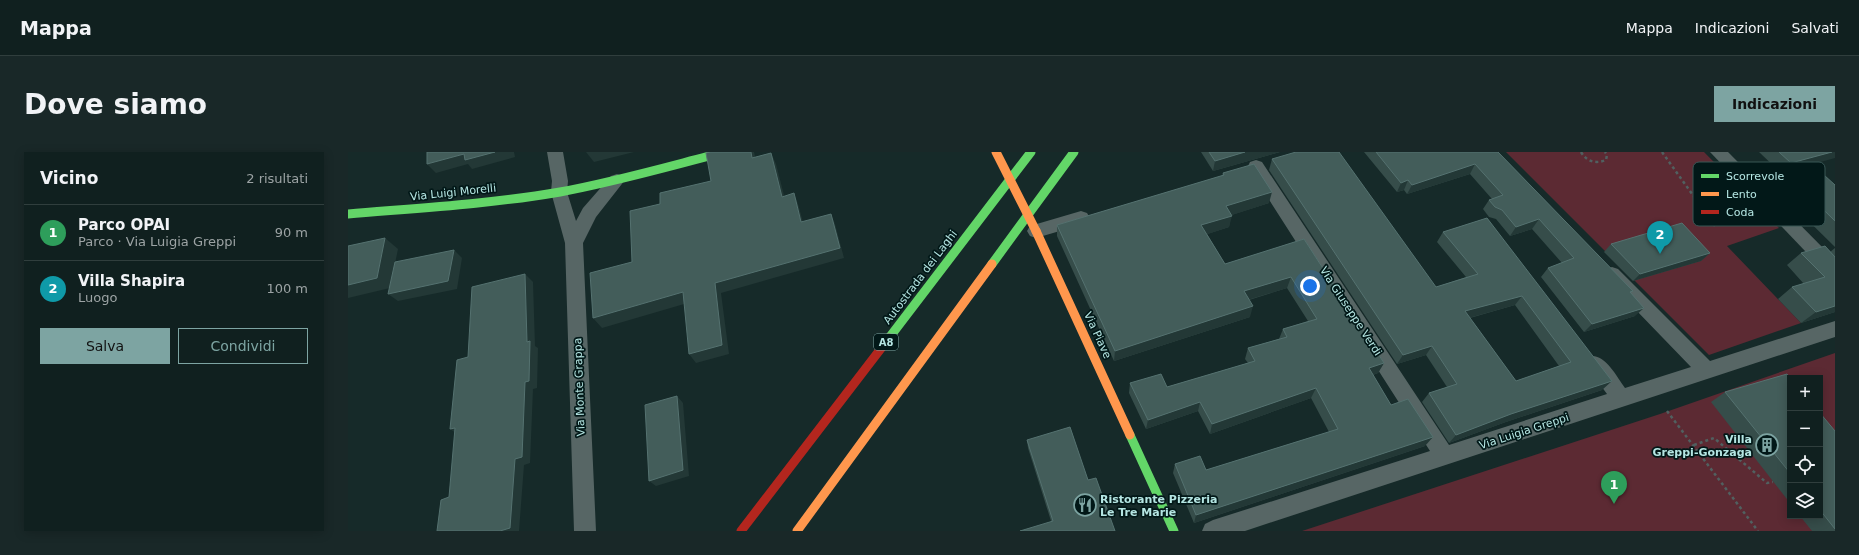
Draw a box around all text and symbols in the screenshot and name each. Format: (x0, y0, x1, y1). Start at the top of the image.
text: Mappa (20, 17, 92, 39)
text: Mappa (1626, 20, 1673, 36)
text: Indicazioni (1695, 20, 1769, 36)
text: Salvati (1791, 20, 1839, 36)
button: Indicazioni (1714, 86, 1835, 122)
text: Dove siamo (24, 88, 207, 121)
legend (1693, 162, 1825, 226)
text: Vicino (40, 168, 98, 188)
text: Scorrevole (1726, 170, 1784, 183)
text: 2 risultati (246, 171, 308, 186)
street label: Via Luigi Morelli (409, 182, 497, 203)
text: Lento (1726, 188, 1757, 201)
text: Coda (1726, 206, 1754, 219)
text: Parco OPAI (78, 216, 170, 234)
pin: 2 (1647, 221, 1673, 254)
text: 1 (48, 225, 58, 240)
text: 90 m (275, 225, 308, 240)
street label: Autostrada dei Laghi (881, 228, 960, 327)
text: Parco · Via Luigia Greppi (78, 234, 236, 249)
street label: Via Giuseppe Verdi (1317, 264, 1384, 358)
text: Villa Shapira (78, 272, 185, 290)
your location (1300, 276, 1320, 296)
text: 2 (48, 281, 58, 296)
text: 100 m (266, 281, 308, 296)
text: Luogo (78, 290, 117, 305)
street label: Via Piave (1081, 310, 1114, 361)
button: Salva (40, 328, 170, 364)
button: Condividi (178, 328, 308, 364)
road number: A8 (874, 334, 898, 350)
street label: Via Monte Grappa (571, 337, 588, 437)
map controls (1787, 375, 1823, 519)
button: + (1787, 375, 1823, 411)
street label: Via Luigia Greppi (1478, 411, 1571, 452)
button: − (1787, 411, 1823, 447)
building icon: Villa Greppi-Gonzaga (1754, 432, 1780, 458)
place label: Villa Greppi-Gonzaga (1652, 433, 1752, 459)
button: locate (1787, 447, 1823, 483)
pin: 1 (1601, 471, 1627, 504)
button: layers (1787, 483, 1823, 519)
restaurant icon: Ristorante Pizzeria Le Tre Marie (1072, 492, 1098, 518)
place label: Ristorante Pizzeria Le Tre Marie (1100, 493, 1218, 519)

